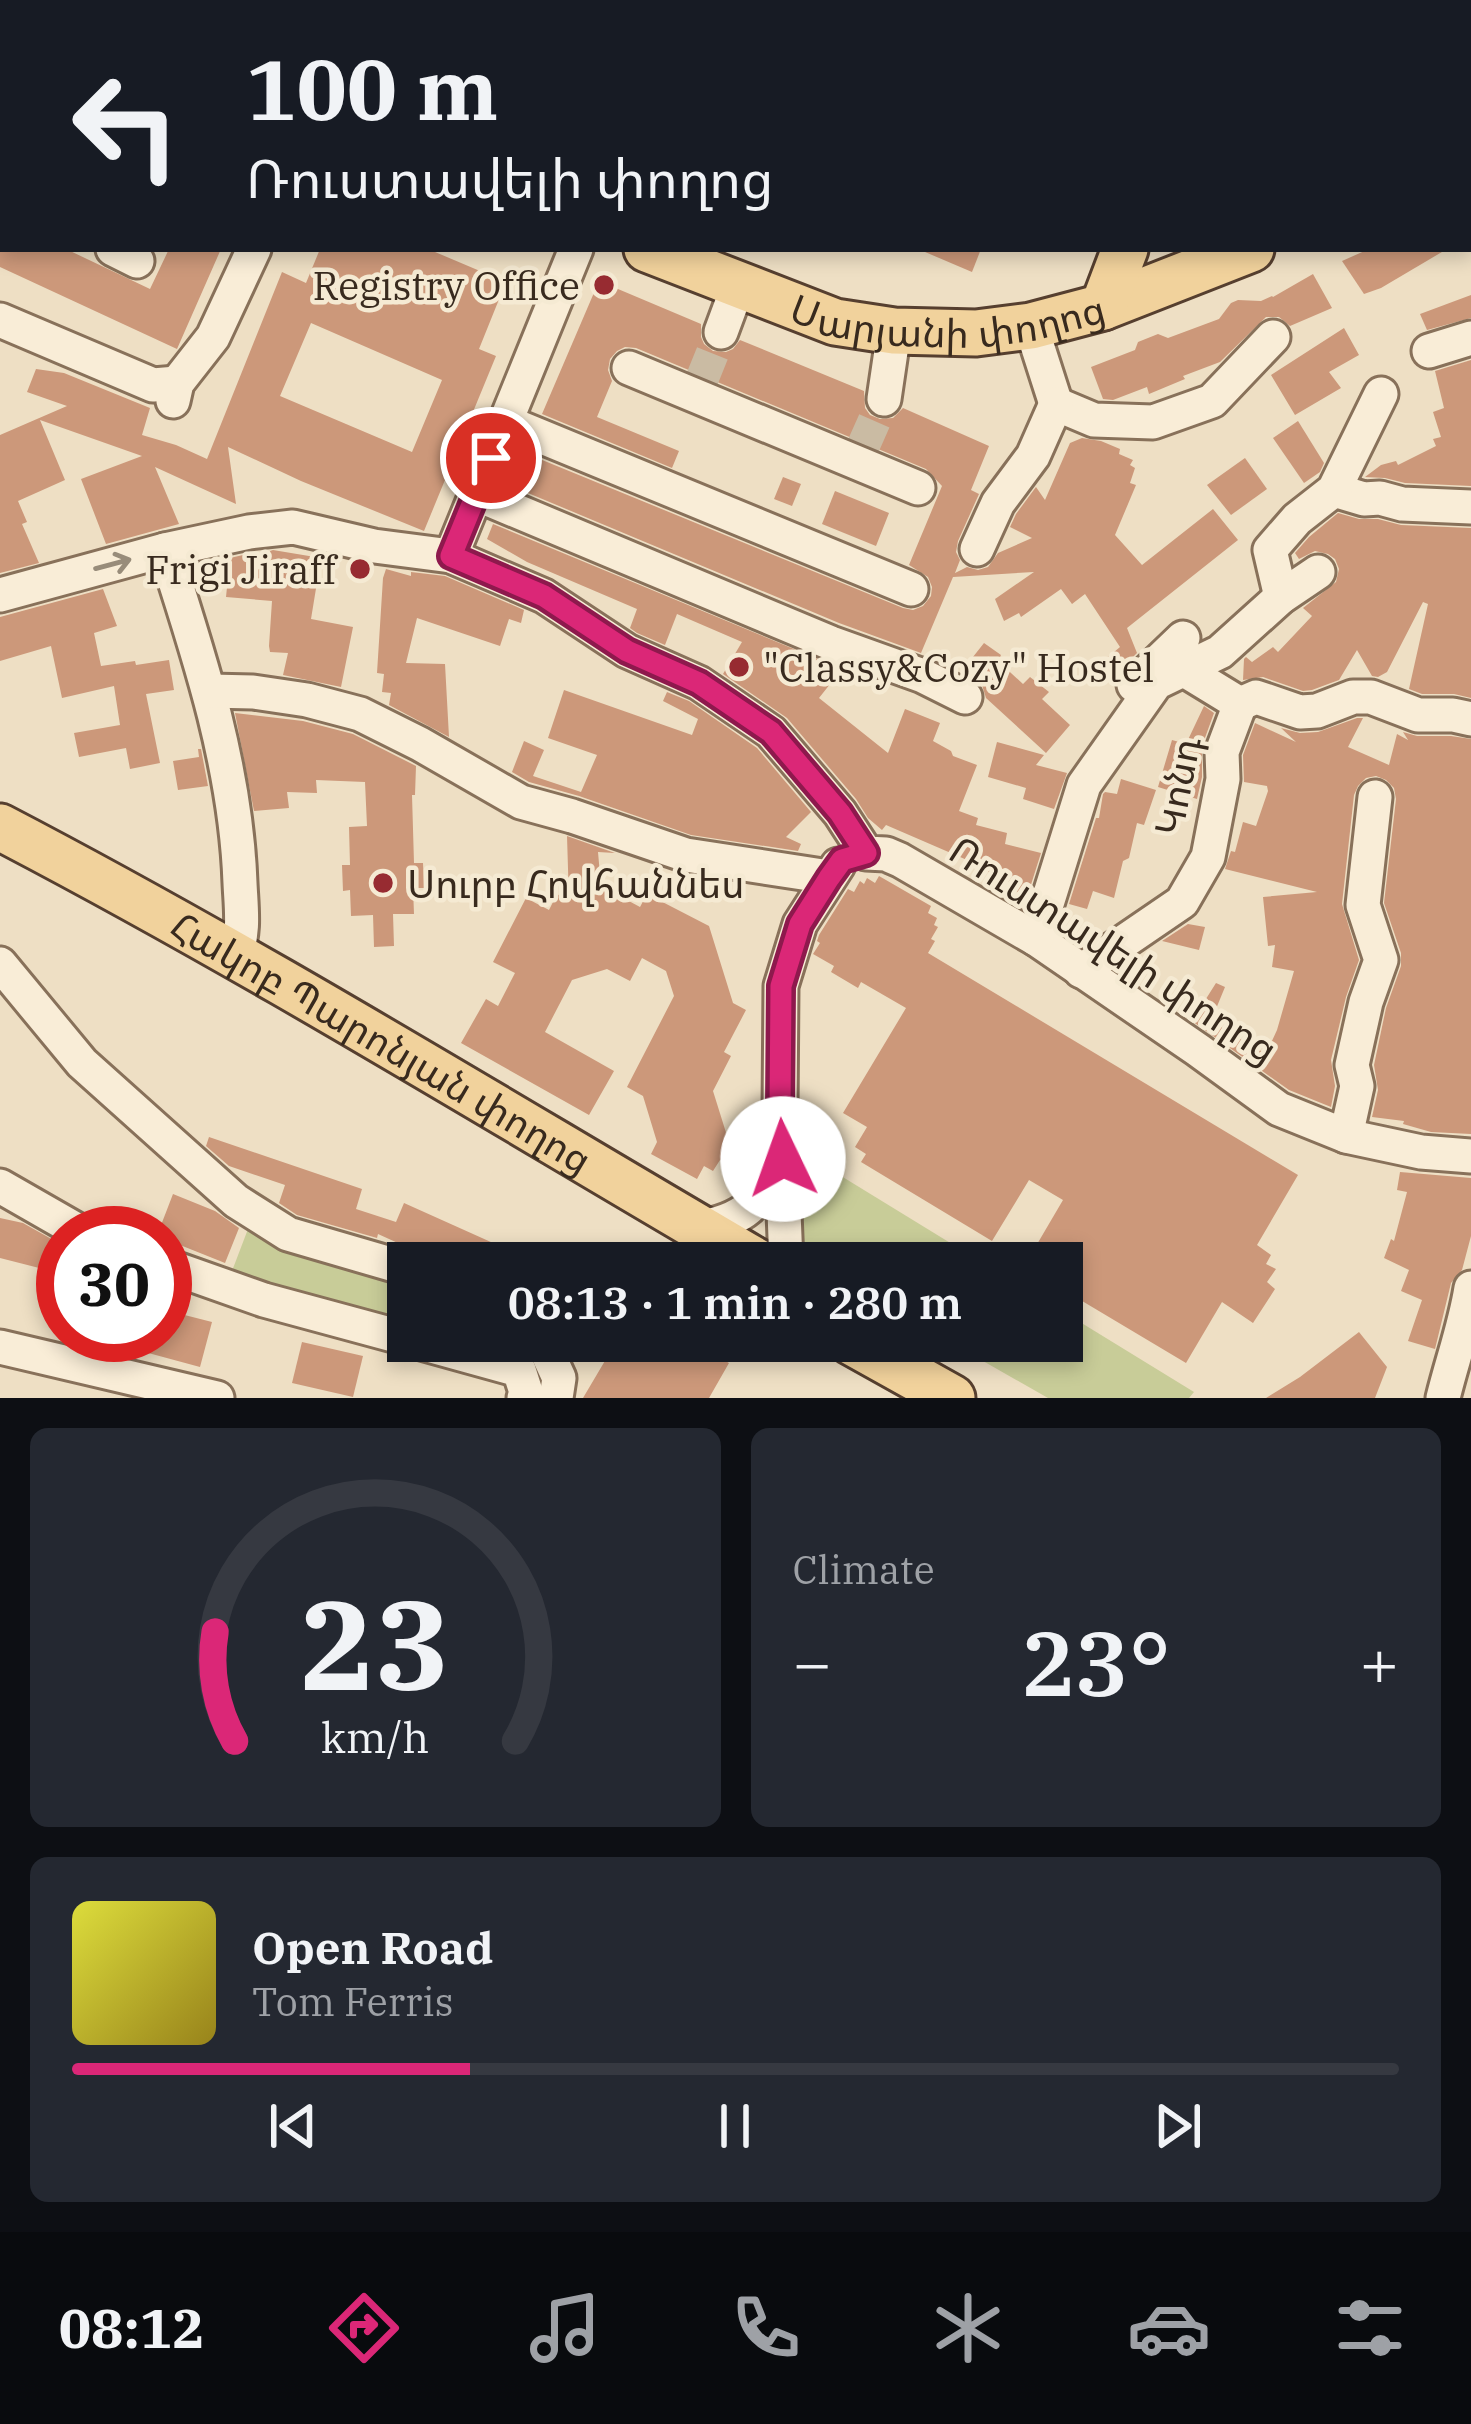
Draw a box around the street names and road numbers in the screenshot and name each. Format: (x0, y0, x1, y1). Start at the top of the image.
street label: Սարյանի փողոց (783, 282, 1110, 359)
street label: Կոնդ (1142, 732, 1212, 840)
street label: Ռուստավելի փողոց (940, 824, 1288, 1074)
street label: Հակոբ Պարոնյան փողոց (162, 899, 602, 1185)

